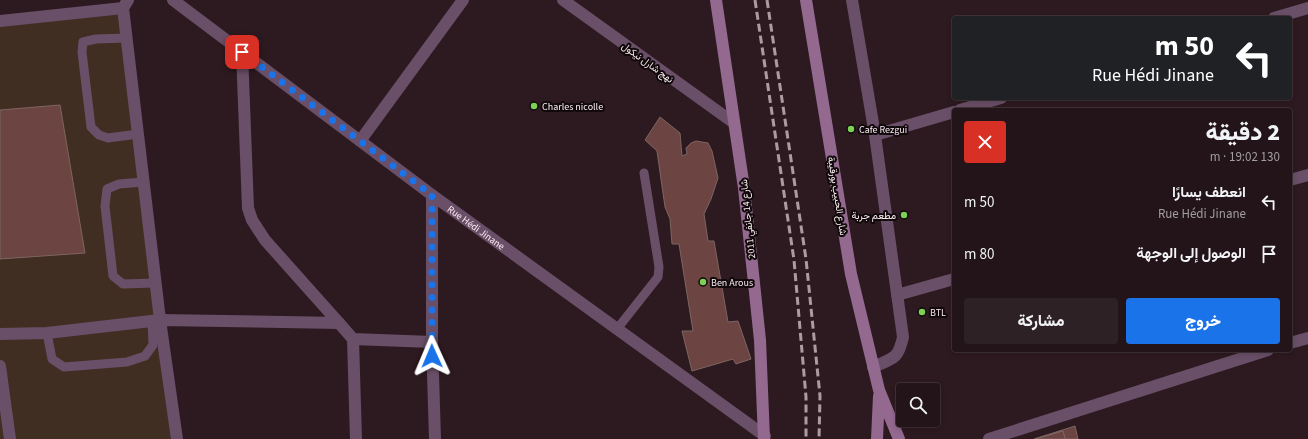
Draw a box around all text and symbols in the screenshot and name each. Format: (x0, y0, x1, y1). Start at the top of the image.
text: 50 m (1155, 26, 1214, 66)
icon: left (1228, 32, 1280, 84)
pin (225, 35, 259, 69)
street label: نهج شارل نيكول (619, 39, 676, 87)
icon: arrive (231, 41, 253, 63)
text: Rue Hédi Jinane (1092, 63, 1214, 88)
place label: Charles nicolle (542, 100, 603, 114)
marker: Charles nicolle (529, 101, 539, 111)
text: 2 دقيقة (1206, 115, 1280, 150)
button: close (964, 121, 1006, 163)
place label: Cafe Rezgui (859, 123, 907, 137)
marker: Cafe Rezgui (846, 124, 856, 134)
text: 130 m · 19:02 (1210, 148, 1280, 166)
street label: شارع الحبيب بورقيبة (824, 156, 850, 237)
street label: شارع 14 جانفي 2011 (737, 178, 760, 259)
text: انعطف يسارًا (1172, 182, 1246, 203)
icon: left (1258, 191, 1280, 213)
text: 50 m (964, 192, 994, 213)
street label: Rue Hédi Jinane (444, 202, 507, 254)
text: Rue Hédi Jinane (1158, 205, 1246, 223)
place label: مطعم جربة (851, 209, 896, 223)
marker: مطعم جربة (899, 210, 909, 220)
text: الوصول إلى الوجهة (1136, 243, 1246, 264)
icon: arrive (1258, 243, 1280, 265)
text: 80 m (964, 244, 994, 265)
place label: Ben Arous (711, 276, 753, 290)
marker: Ben Arous (698, 277, 708, 287)
button: مشاركة (964, 298, 1118, 344)
button: خروج (1126, 298, 1280, 344)
place label: BTL (930, 306, 946, 320)
marker: BTL (917, 307, 927, 317)
position arrow (411, 335, 453, 377)
map controls (896, 383, 940, 427)
button: search (896, 383, 940, 427)

